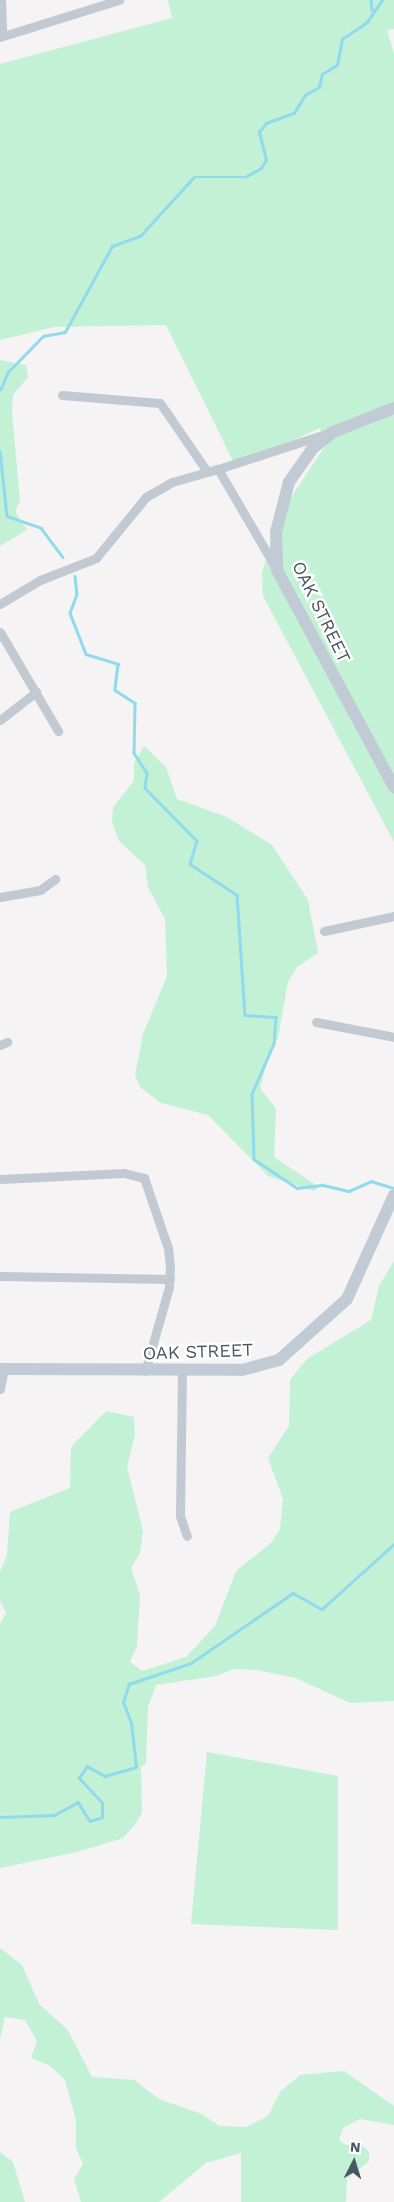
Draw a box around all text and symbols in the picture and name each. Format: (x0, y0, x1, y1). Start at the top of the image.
street label: OAK STREET (287, 558, 355, 666)
street label: OAK STREET (142, 1339, 254, 1365)
north arrow (329, 2137, 379, 2187)
text: N (349, 2139, 361, 2155)

